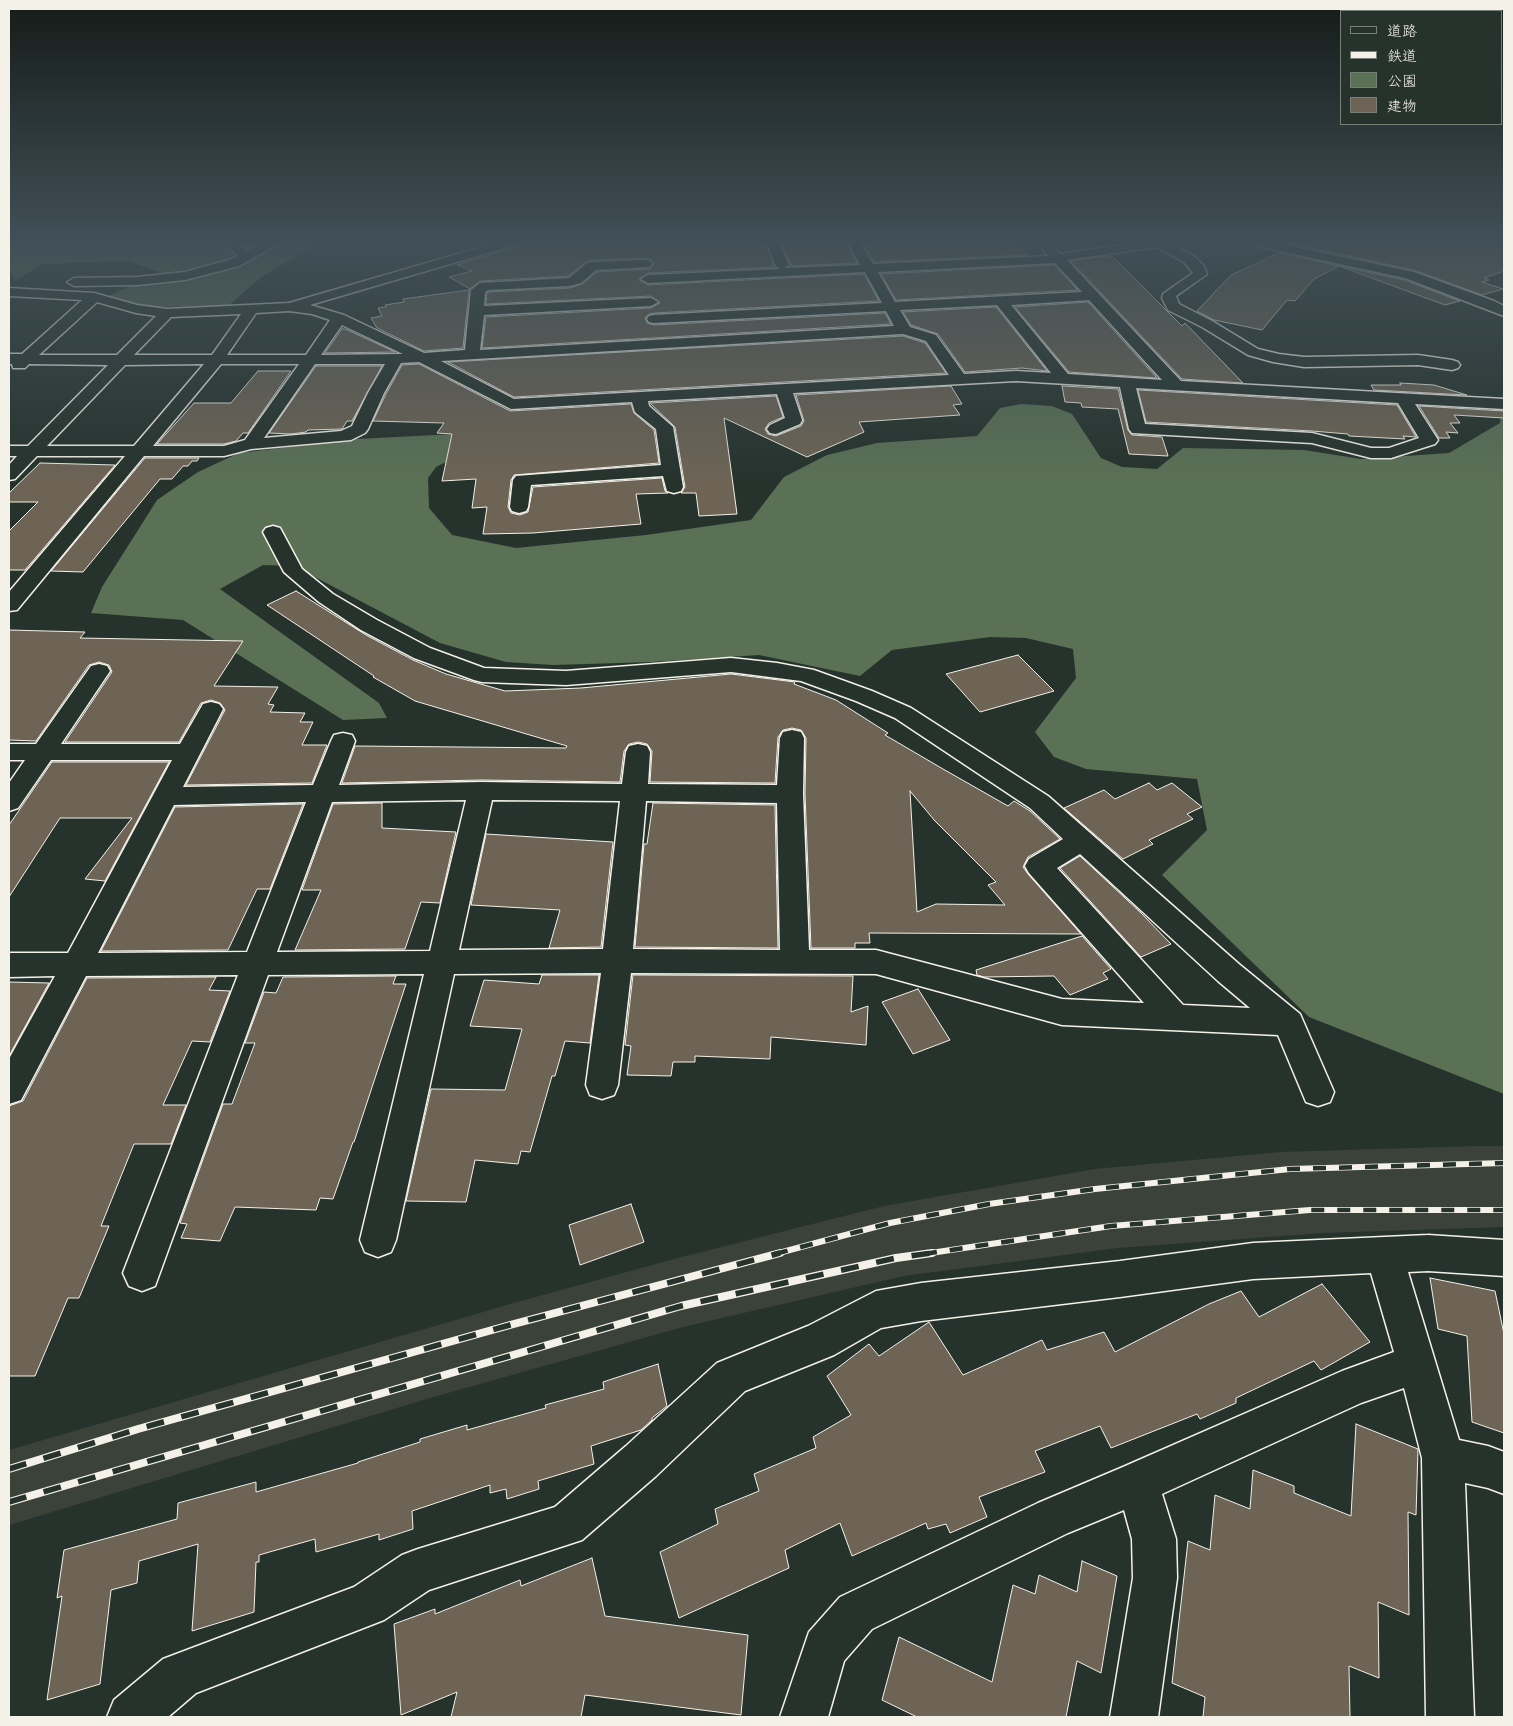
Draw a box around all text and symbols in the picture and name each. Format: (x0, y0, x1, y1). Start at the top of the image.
legend (1340, 10, 1503, 125)
text: 道路 (1387, 20, 1417, 40)
text: 鉄道 (1387, 45, 1417, 65)
text: 公園 (1387, 70, 1417, 90)
text: 建物 (1387, 95, 1417, 115)

